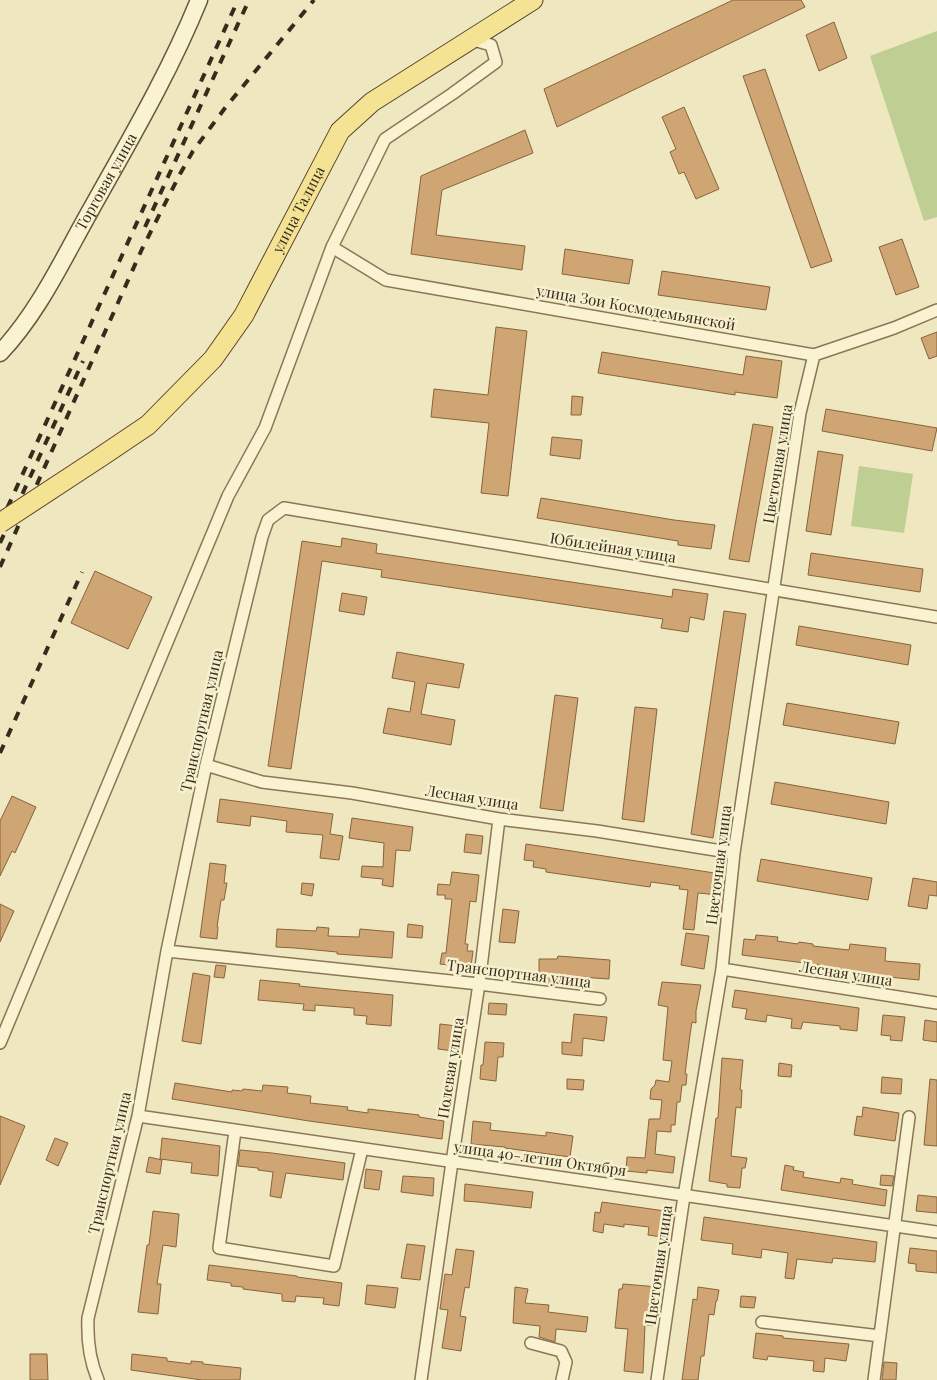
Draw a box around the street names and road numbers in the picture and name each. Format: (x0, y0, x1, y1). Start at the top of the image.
street label: Торговая улица (70, 129, 141, 234)
street label: улица Талица (267, 162, 329, 257)
street label: улица Зои Космодемьянской (534, 279, 737, 334)
street label: Цветочная улица (758, 402, 796, 525)
street label: Юбилейная улица (549, 527, 678, 567)
street label: Транспортная улица (175, 647, 227, 794)
street label: Лесная улица (423, 780, 521, 814)
street label: Цветочная улица (701, 803, 735, 926)
street label: Транспортная улица (446, 954, 593, 992)
street label: Лесная улица (797, 956, 895, 990)
street label: Полевая улица (432, 1015, 468, 1120)
street label: Транспортная улица (83, 1089, 135, 1236)
street label: улица 40-летия Октября (452, 1136, 628, 1180)
street label: Цветочная улица (640, 1203, 676, 1326)

